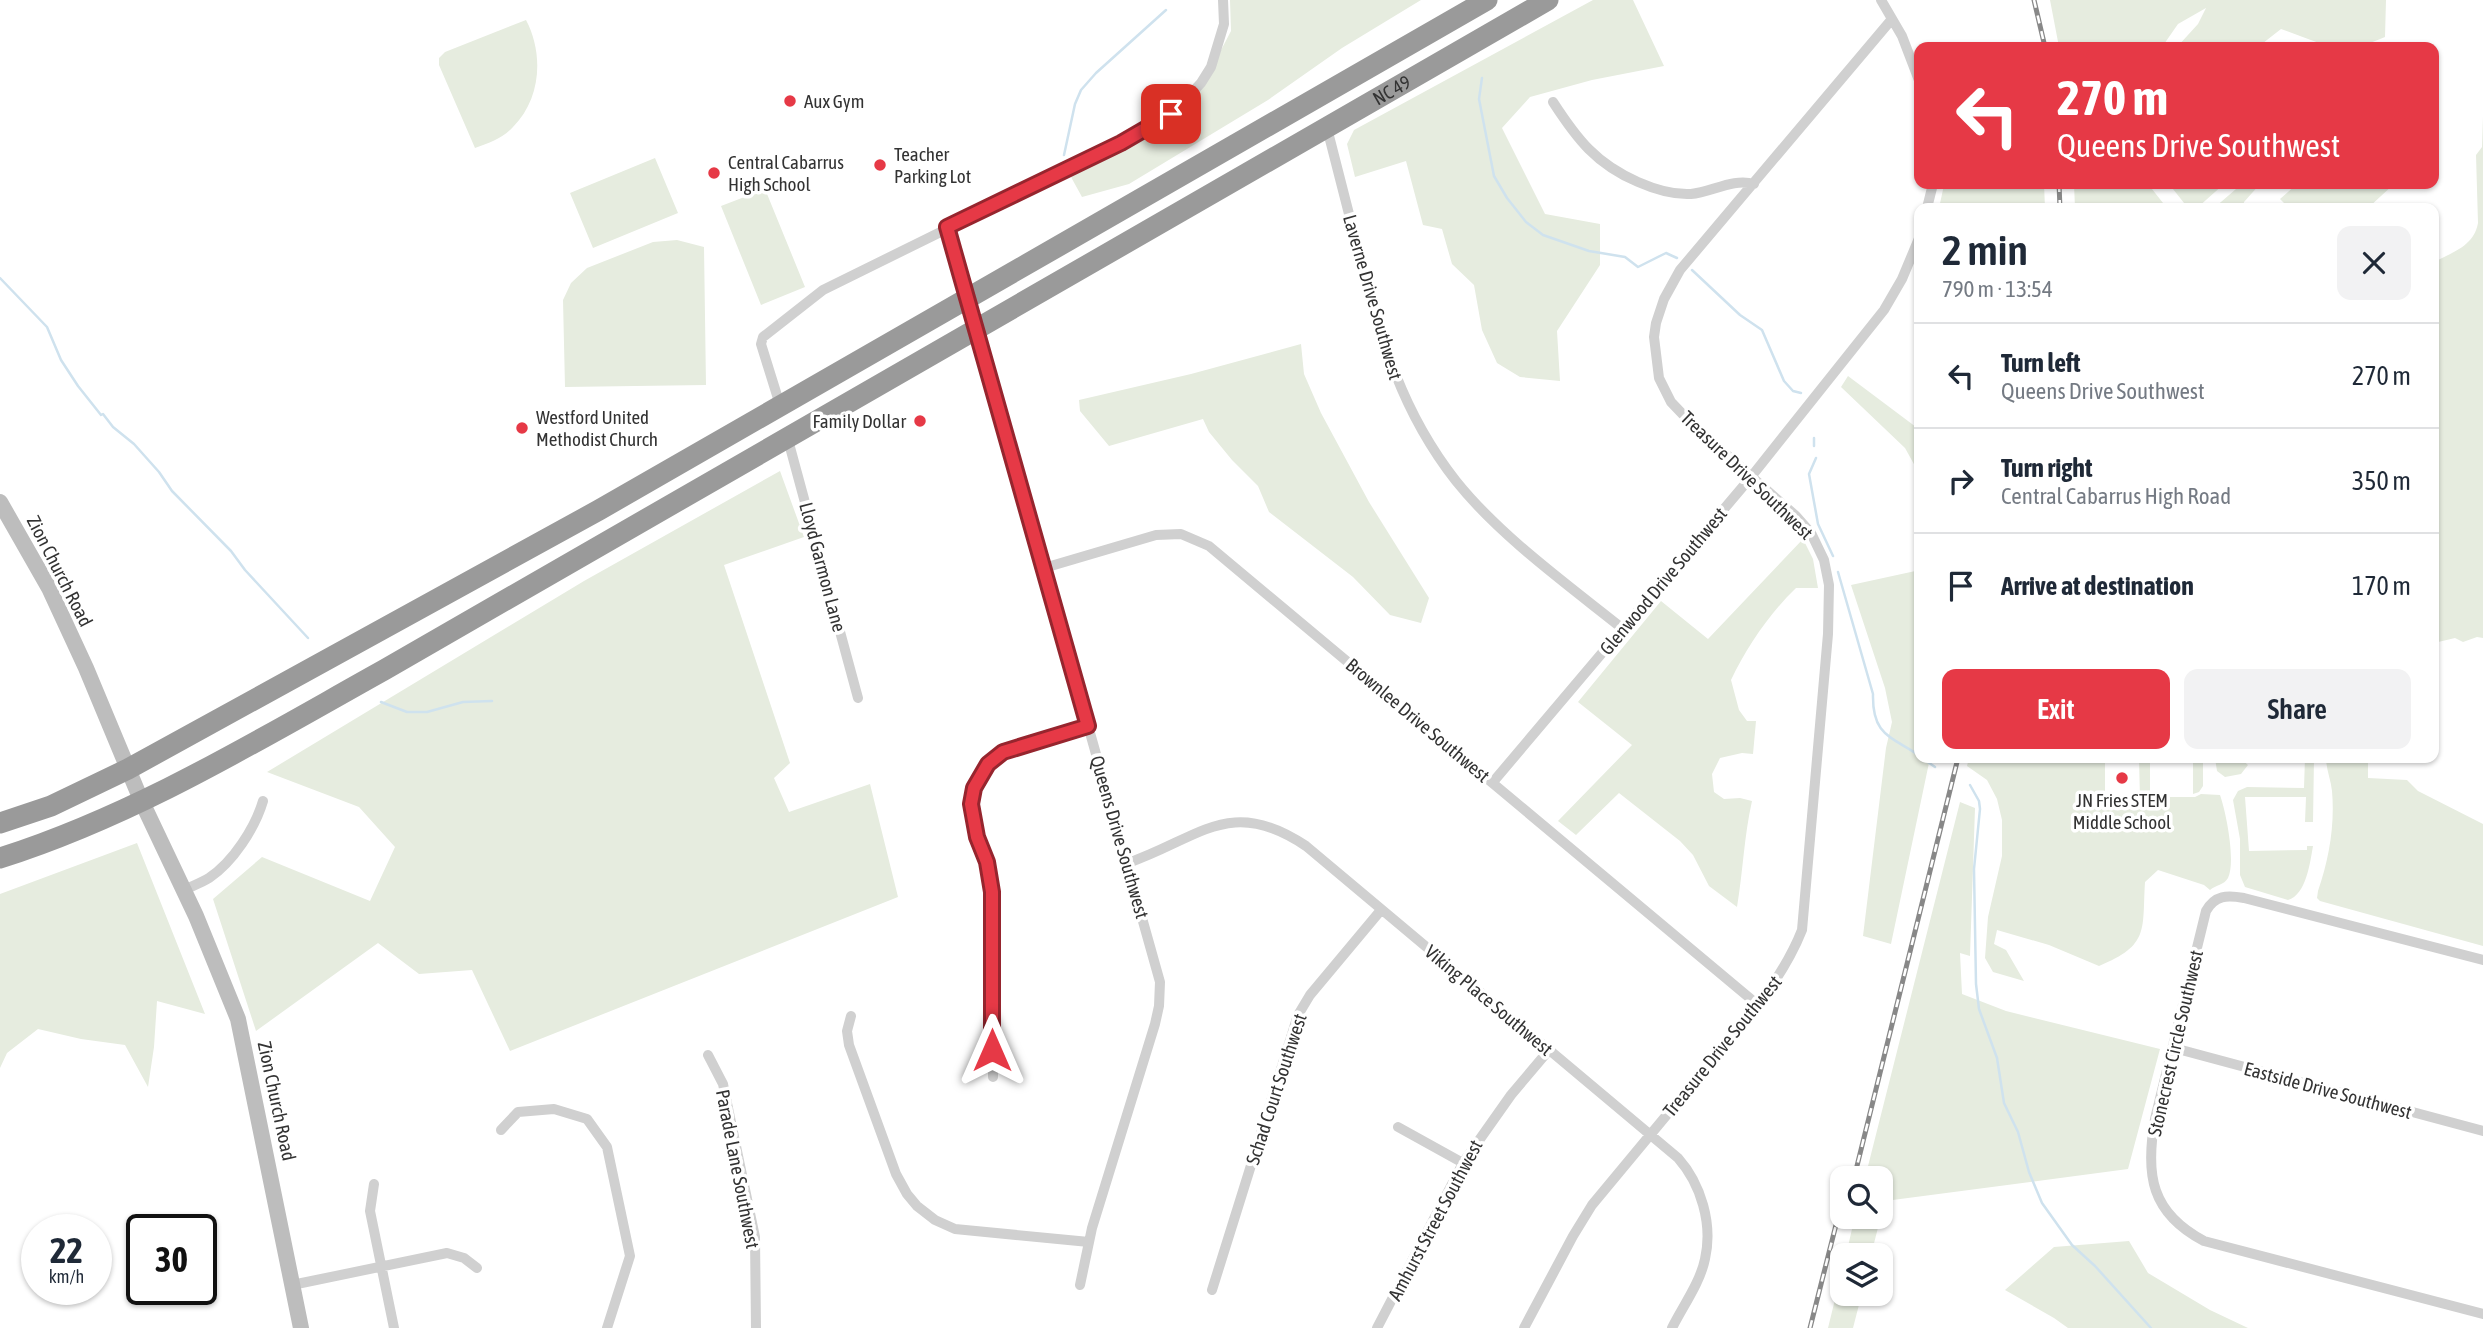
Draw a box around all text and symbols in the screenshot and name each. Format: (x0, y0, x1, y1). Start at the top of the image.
text: 270 m (2057, 69, 2168, 125)
street label: NC 49 (1369, 70, 1415, 110)
icon: left (1942, 70, 2033, 161)
pin (1141, 84, 1201, 144)
place label: Aux Gym (804, 90, 864, 112)
marker: Aux Gym (782, 93, 798, 109)
icon: arrive (1152, 95, 1190, 133)
text: Queens Drive Southwest (2057, 127, 2340, 164)
place label: Teacher Parking Lot (894, 143, 971, 187)
place label: Central Cabarrus High School (728, 151, 844, 195)
marker: Teacher Parking Lot (872, 157, 888, 173)
marker: Central Cabarrus High School (706, 165, 722, 181)
street label: Laverne Drive Southwest (1339, 212, 1407, 382)
text: 2 min (1942, 226, 2028, 274)
button: close (2337, 226, 2411, 300)
text: 790 m · 13:54 (1942, 276, 2053, 302)
text: Turn left (2001, 348, 2081, 378)
icon: left (1942, 357, 1980, 395)
text: 270 m (2352, 361, 2411, 391)
text: Queens Drive Southwest (2001, 378, 2205, 404)
place label: Westford United Methodist Church (536, 406, 658, 450)
street label: Treasure Drive Southwest (1676, 406, 1818, 544)
place label: Family Dollar (812, 410, 906, 432)
marker: Family Dollar (912, 413, 928, 429)
marker: Westford United Methodist Church (514, 420, 530, 436)
text: Turn right (2001, 453, 2092, 483)
icon: right (1942, 462, 1980, 500)
text: 350 m (2352, 466, 2411, 496)
text: Central Cabarrus High Road (2001, 483, 2231, 509)
street label: Lloyd Garmon Lane (795, 500, 851, 634)
street label: Glenwood Drive Southwest (1595, 503, 1731, 659)
street label: Zion Church Road (23, 512, 97, 630)
icon: arrive (1942, 567, 1980, 605)
text: Arrive at destination (2001, 571, 2194, 601)
text: 170 m (2352, 571, 2411, 601)
street label: Brownlee Drive Southwest (1342, 653, 1494, 787)
button: Exit (1942, 669, 2170, 749)
button: Share (2184, 669, 2411, 749)
street label: Queens Drive Southwest (1086, 753, 1154, 921)
marker: JN Fries STEM Middle School (2114, 770, 2130, 786)
place label: JN Fries STEM Middle School (2073, 789, 2171, 833)
street label: Viking Place Southwest (1421, 940, 1557, 1060)
street label: Stonecrest Circle Southwest (2143, 948, 2207, 1138)
street label: Treasure Drive Southwest (1658, 971, 1786, 1121)
street label: Schad Court Southwest (1241, 1011, 1311, 1167)
position arrow (955, 1013, 1029, 1087)
street label: Zion Church Road (254, 1039, 300, 1163)
street label: Eastside Drive Southwest (2242, 1057, 2414, 1123)
street label: Parade Lane Southwest (712, 1088, 764, 1250)
street label: Amhurst Street Southwest (1383, 1136, 1487, 1304)
map controls (1830, 1166, 1893, 1306)
button: search (1830, 1166, 1893, 1229)
speed limit sign: 30 (126, 1214, 217, 1305)
text: 22 (50, 1230, 83, 1270)
button: layers (1830, 1243, 1893, 1306)
text: km/h (49, 1266, 84, 1287)

